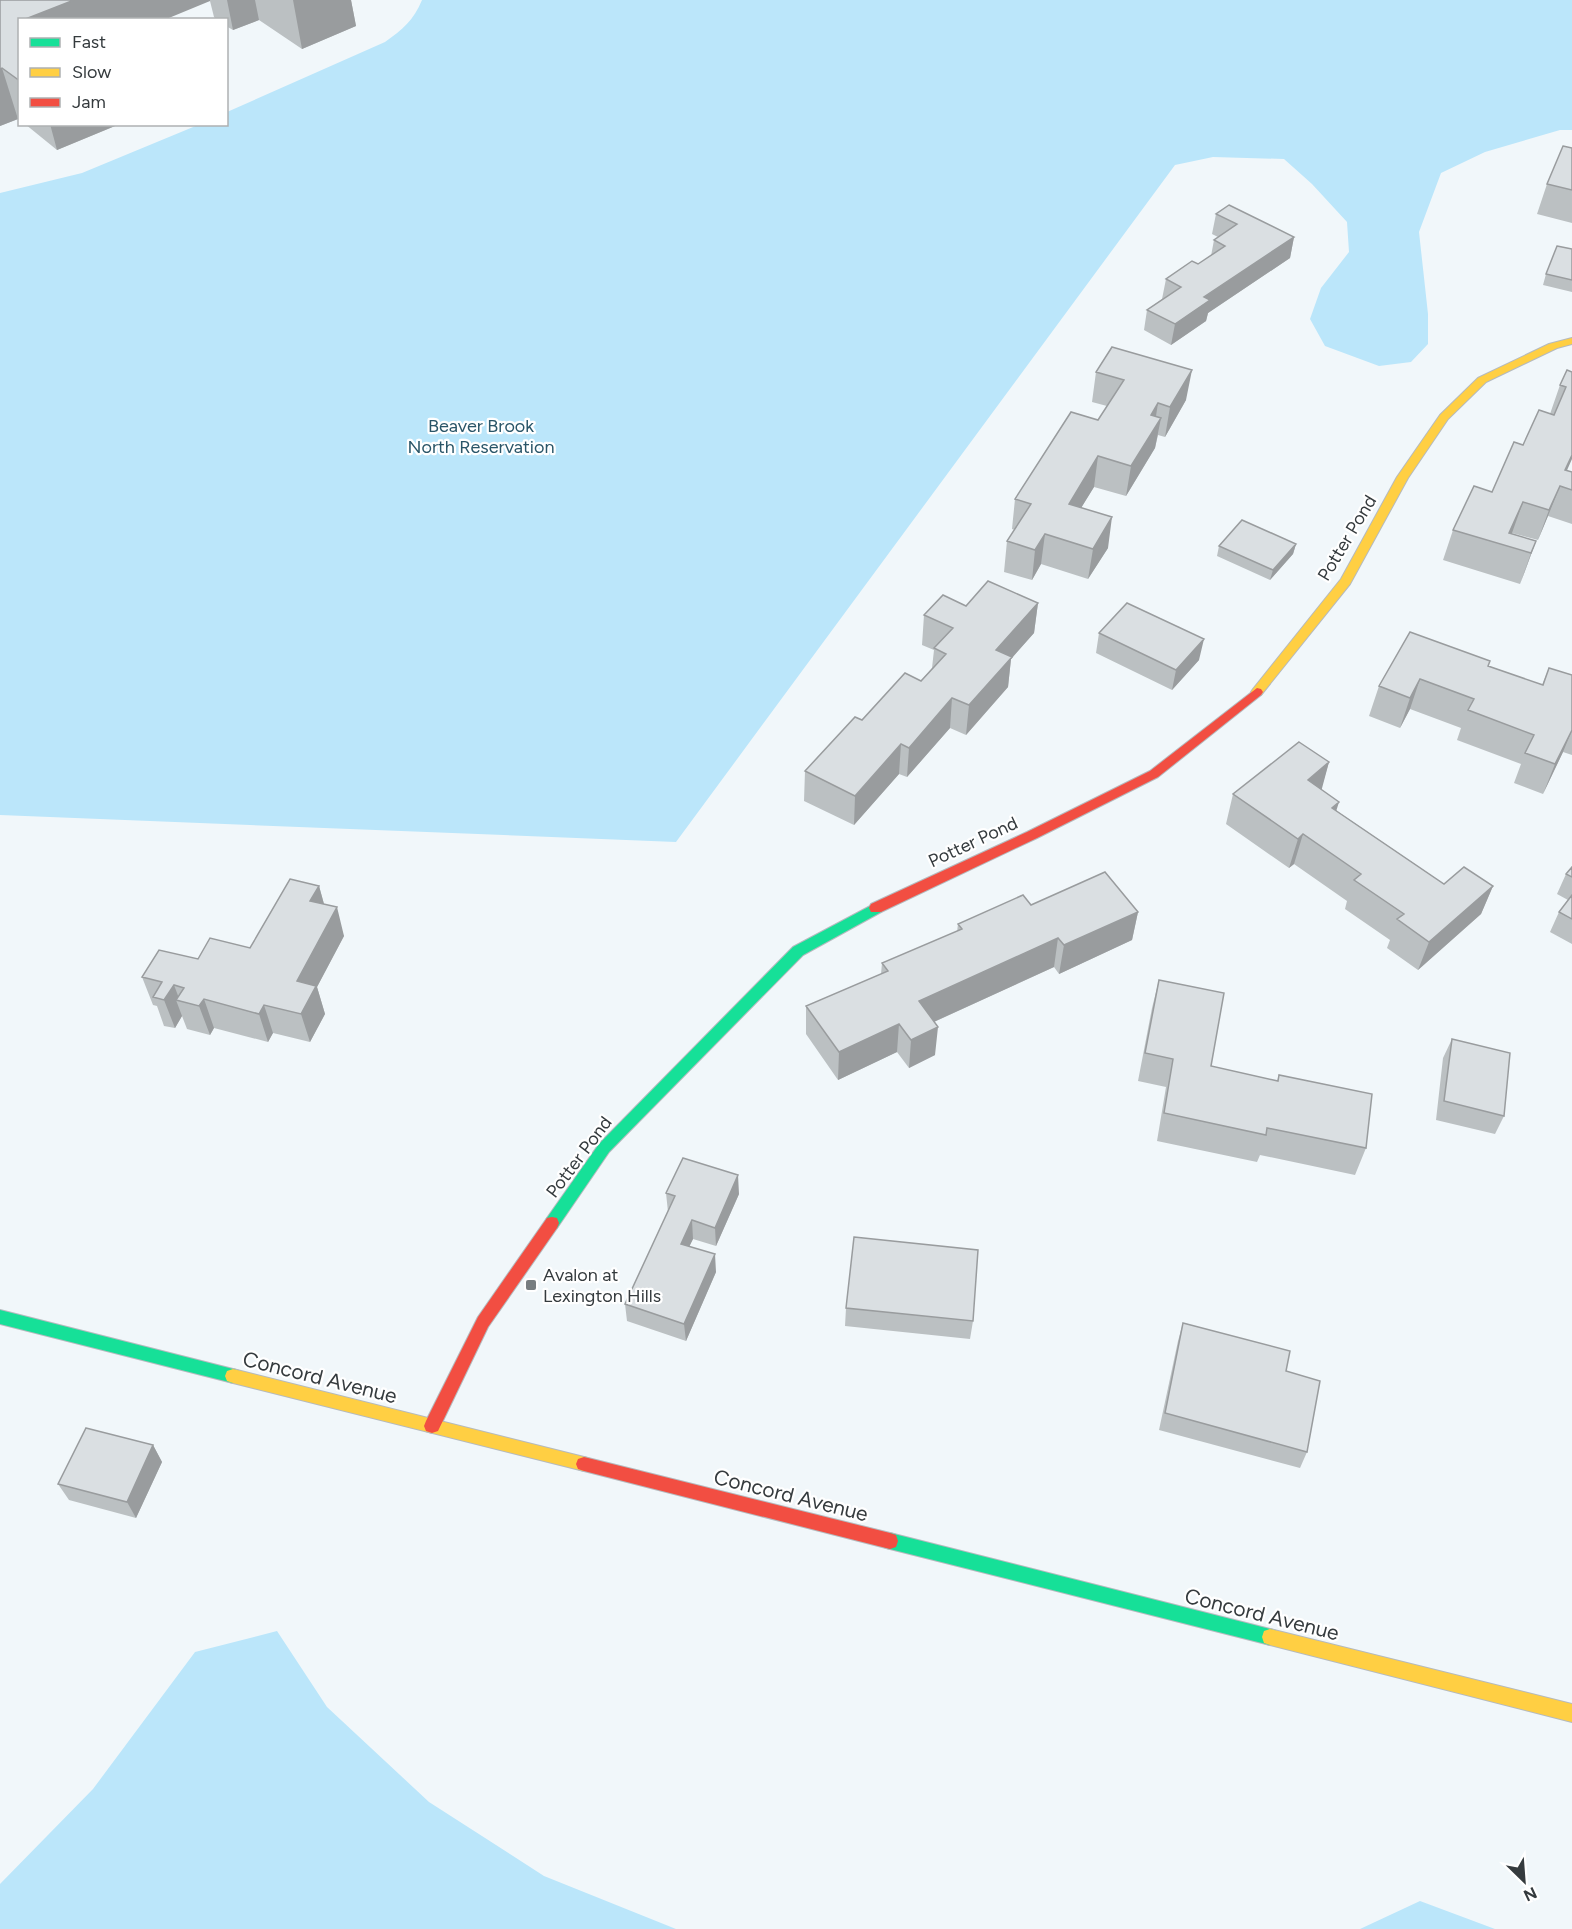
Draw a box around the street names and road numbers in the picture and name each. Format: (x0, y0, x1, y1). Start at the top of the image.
street label: Potter Pond (1313, 491, 1381, 585)
street label: Potter Pond (925, 812, 1021, 872)
street label: Potter Pond (541, 1112, 617, 1202)
street label: Concord Avenue (240, 1346, 400, 1408)
street label: Concord Avenue (711, 1464, 871, 1526)
street label: Concord Avenue (1182, 1583, 1342, 1645)

